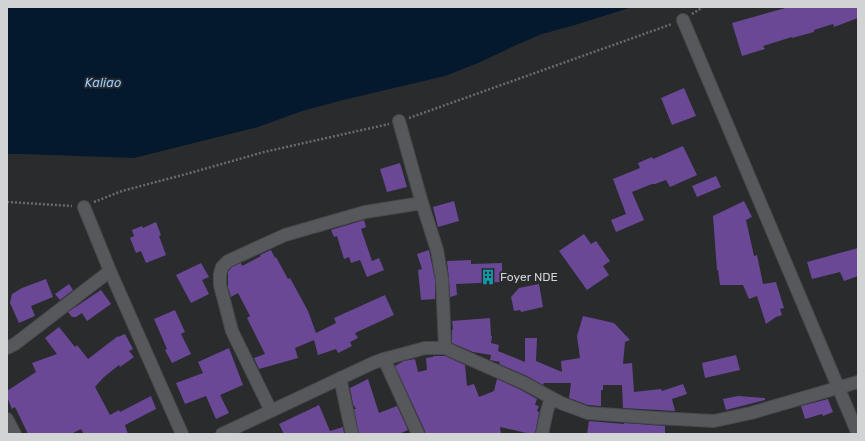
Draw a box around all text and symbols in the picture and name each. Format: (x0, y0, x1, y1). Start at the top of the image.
water label: Kaliao (85, 75, 121, 90)
building icon: Foyer NDE (479, 268, 497, 286)
place label: Foyer NDE (500, 270, 558, 284)

